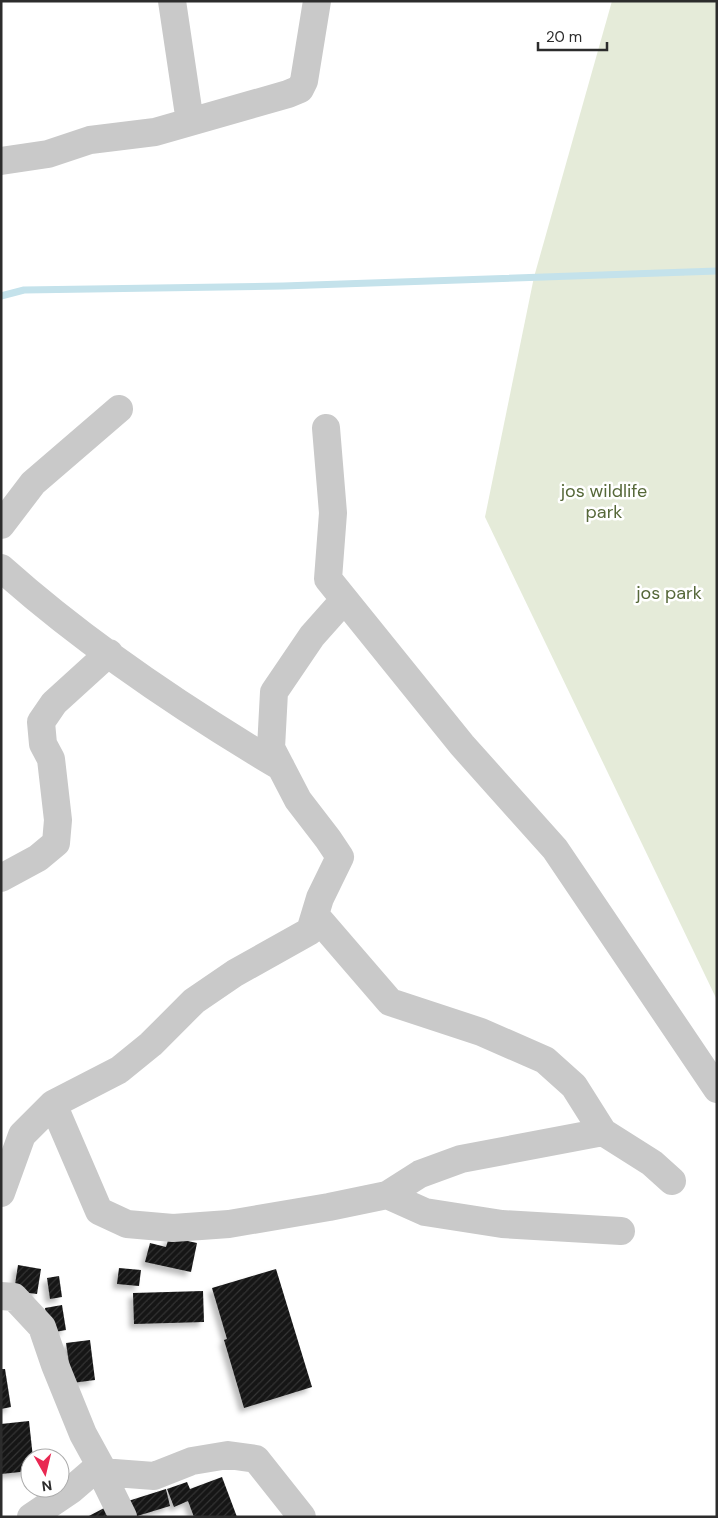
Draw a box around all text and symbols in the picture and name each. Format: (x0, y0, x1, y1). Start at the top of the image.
scale bar (538, 20, 607, 52)
text: 20 m (546, 27, 582, 47)
park label: jos wildlife park (560, 479, 647, 524)
park label: jos park (635, 581, 702, 605)
north arrow (20, 1448, 70, 1498)
text: N (40, 1476, 53, 1495)

